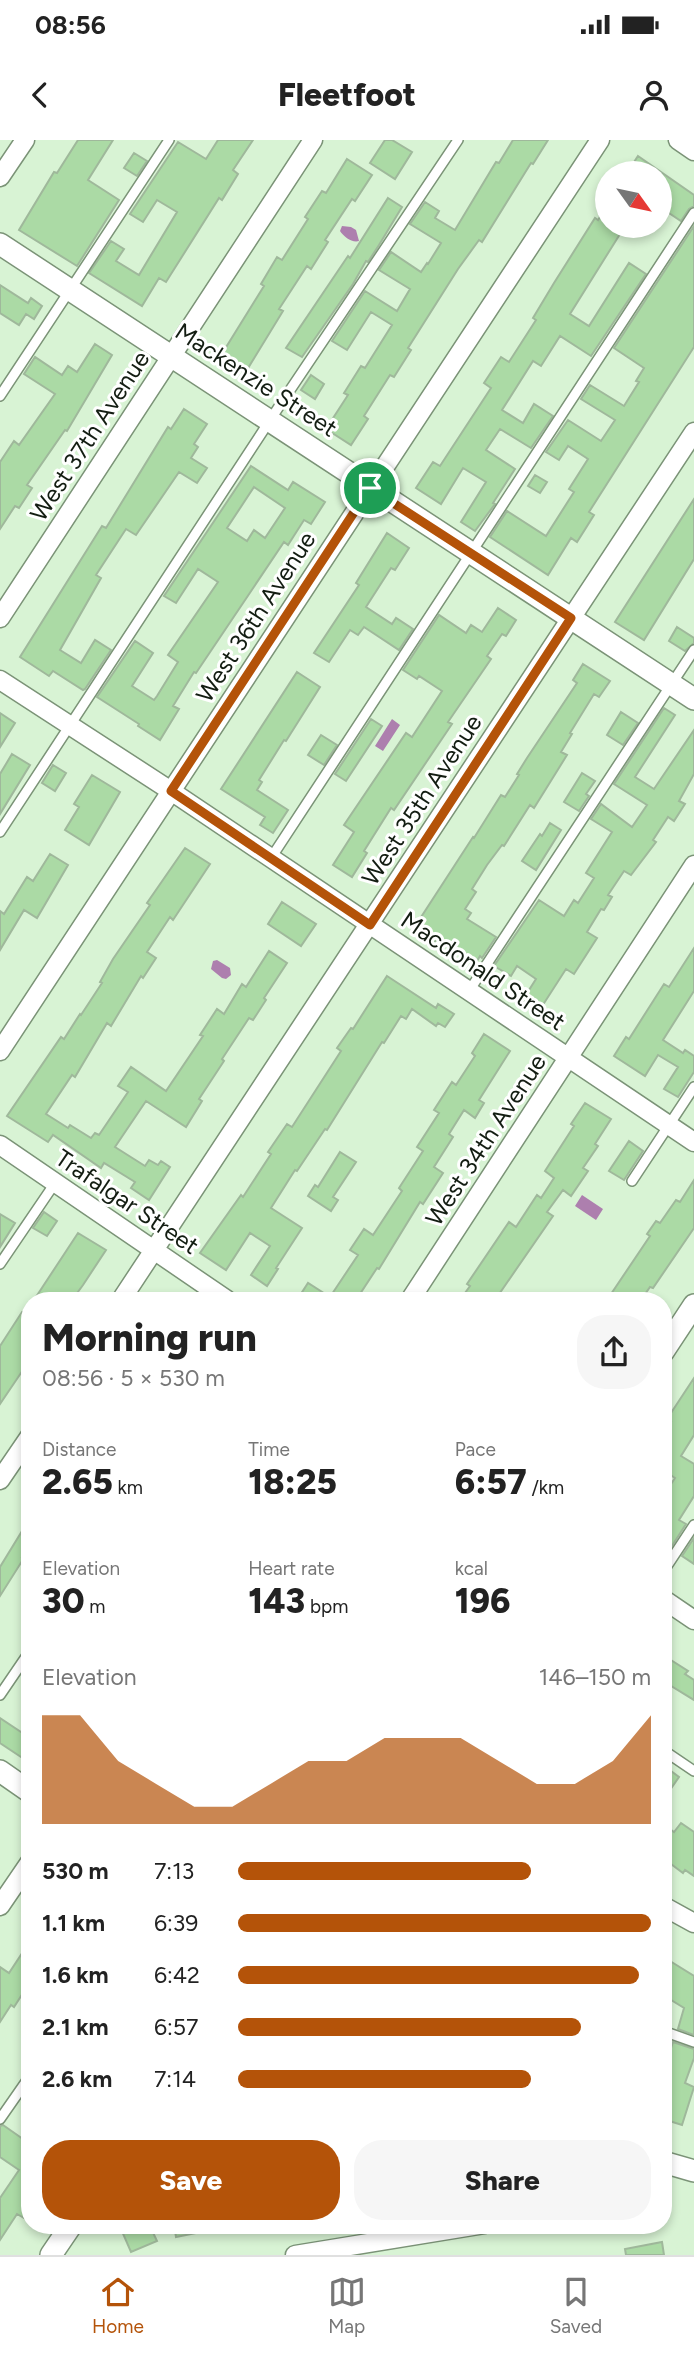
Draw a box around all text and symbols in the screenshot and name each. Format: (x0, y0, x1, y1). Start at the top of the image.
text: 08:56 (35, 9, 106, 41)
icon: back (21, 76, 59, 114)
text: Fleetfoot (278, 76, 416, 114)
icon: person (635, 76, 673, 114)
north arrow (595, 161, 672, 238)
map controls (595, 161, 672, 238)
street label: Mackenzie Street (170, 316, 343, 443)
street label: West 37th Avenue (24, 345, 155, 526)
pin (340, 458, 400, 518)
icon: arrive (351, 469, 389, 507)
street label: West 36th Avenue (190, 526, 322, 707)
street label: West 35th Avenue (356, 709, 488, 891)
street label: Macdonald Street (396, 905, 571, 1036)
street label: West 34th Avenue (419, 1048, 552, 1231)
street label: Trafalgar Street (50, 1143, 204, 1260)
text: Morning run (42, 1315, 257, 1361)
button: share (577, 1315, 651, 1389)
text: 08:56 · 5 × 530 m (42, 1364, 225, 1392)
text: Distance (42, 1438, 116, 1461)
text: Time (248, 1438, 290, 1461)
text: Pace (455, 1438, 496, 1461)
text: 2.65 (42, 1461, 113, 1503)
text: 18:25 (248, 1461, 337, 1503)
text: 6:57 (455, 1461, 527, 1503)
text: km (113, 1476, 143, 1499)
text: /km (527, 1476, 564, 1499)
text: Elevation (42, 1557, 120, 1580)
text: Heart rate (248, 1557, 335, 1580)
text: kcal (455, 1557, 488, 1580)
text: 30 (42, 1580, 84, 1622)
text: 143 (248, 1580, 305, 1622)
text: 196 (455, 1580, 511, 1622)
text: m (84, 1595, 105, 1618)
text: bpm (305, 1595, 348, 1618)
text: Elevation (42, 1663, 137, 1691)
text: 146–150 m (539, 1663, 651, 1691)
text: 530 m (42, 1857, 109, 1885)
text: 7:13 (154, 1857, 194, 1885)
text: 1.1 km (42, 1909, 105, 1937)
text: 6:39 (154, 1909, 198, 1937)
text: 1.6 km (42, 1961, 109, 1989)
text: 6:42 (154, 1961, 200, 1989)
text: 2.1 km (42, 2013, 109, 2041)
text: 6:57 (154, 2013, 198, 2041)
text: 2.6 km (42, 2065, 112, 2093)
text: 7:14 (154, 2065, 196, 2093)
button: Save (42, 2140, 340, 2220)
button: Share (354, 2140, 651, 2220)
tab: Home (92, 2273, 144, 2338)
tab: Map (328, 2273, 366, 2338)
tab: Saved (550, 2273, 602, 2338)

